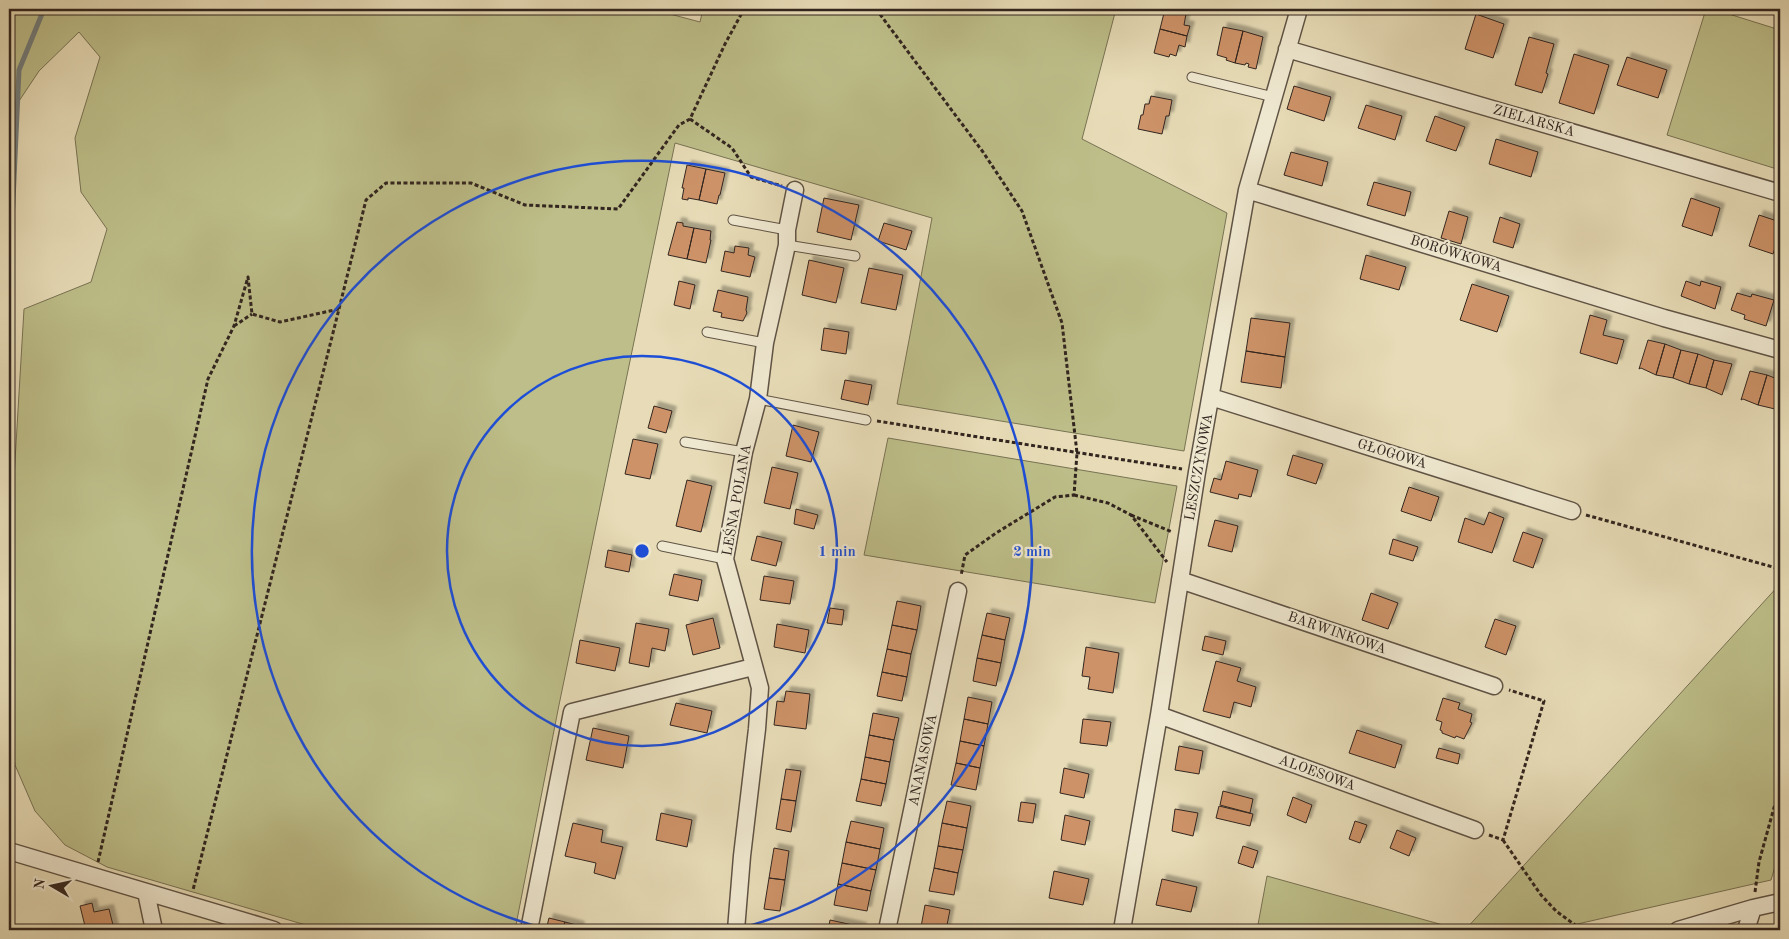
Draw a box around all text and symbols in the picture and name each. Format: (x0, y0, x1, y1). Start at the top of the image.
street label: ZIELARSKA (1492, 103, 1577, 139)
street label: BORÓWKOWA (1408, 230, 1505, 275)
street label: LESZCZYNOWA (1183, 412, 1215, 522)
street label: GŁOGOWA (1356, 437, 1429, 471)
street label: LEŚNA POLANA (716, 442, 754, 557)
centre of rings (633, 542, 651, 560)
text: 1 min (818, 545, 856, 560)
text: 2 min (1013, 545, 1051, 560)
street label: BARWINKOWA (1286, 610, 1388, 657)
street label: ANANASOWA (906, 712, 940, 807)
street label: ALOESOWA (1277, 753, 1358, 793)
north arrow (28, 862, 78, 912)
text: N (32, 877, 48, 891)

